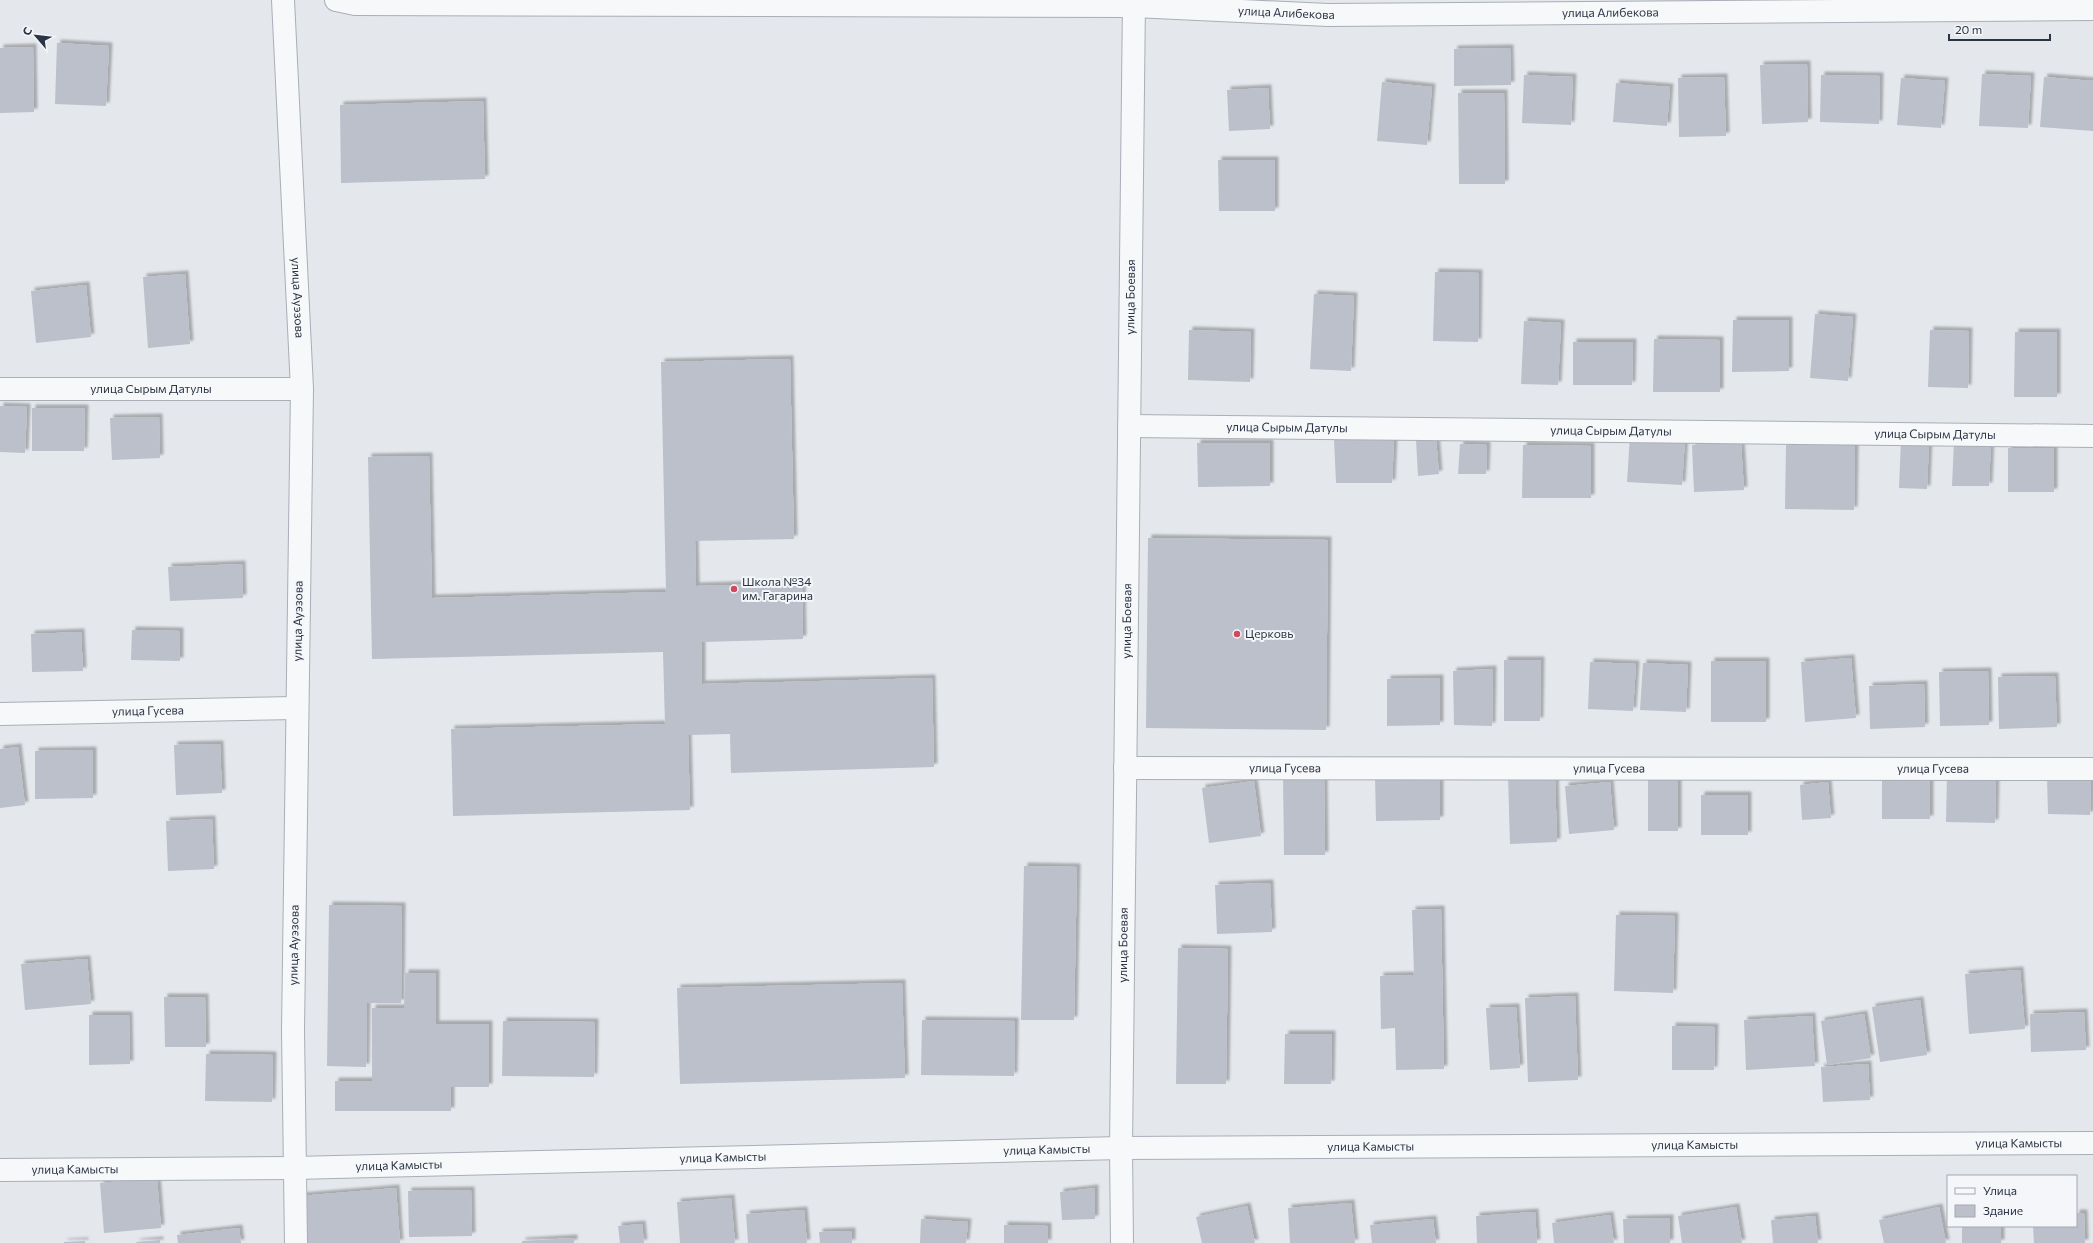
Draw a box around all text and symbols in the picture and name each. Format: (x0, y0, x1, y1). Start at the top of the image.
street label: улица Алибекова (1238, 3, 1335, 21)
street label: улица Алибекова (1562, 4, 1659, 19)
north arrow (16, 16, 56, 56)
scale bar (1949, 16, 2050, 42)
text: 20 m (1955, 22, 1982, 36)
text: С (19, 24, 34, 37)
street label: улица Ауэзова (290, 257, 308, 338)
street label: улица Боевая (1122, 259, 1137, 335)
street label: улица Сырым Датулы (90, 381, 212, 395)
street label: улица Сырым Датулы (1226, 419, 1348, 434)
street label: улица Сырым Датулы (1550, 422, 1672, 438)
street label: улица Сырым Датулы (1874, 426, 1996, 441)
place label: Школа №34 им. Гагарина (742, 574, 813, 602)
street label: улица Ауэзова (289, 580, 305, 661)
street label: улица Боевая (1119, 583, 1133, 659)
marker: Школа №34 им. Гагарина (729, 584, 739, 594)
place label: Церковь (1245, 626, 1293, 640)
marker: Церковь (1232, 629, 1242, 639)
street label: улица Гусева (112, 702, 184, 718)
street label: улица Гусева (1249, 760, 1321, 774)
street label: улица Гусева (1573, 760, 1645, 775)
street label: улица Гусева (1897, 761, 1969, 775)
street label: улица Ауэзова (285, 904, 301, 985)
street label: улица Боевая (1115, 907, 1130, 983)
street label: улица Камысты (1975, 1135, 2062, 1150)
street label: улица Камысты (1651, 1137, 1738, 1151)
street label: улица Камысты (1327, 1138, 1414, 1153)
street label: улица Камысты (1003, 1141, 1090, 1157)
street label: улица Камысты (679, 1149, 767, 1165)
street label: улица Камысты (355, 1156, 443, 1173)
street label: улица Камысты (31, 1161, 119, 1176)
legend (1947, 1175, 2077, 1227)
text: Улица (1983, 1183, 2017, 1197)
text: Здание (1983, 1203, 2023, 1217)

